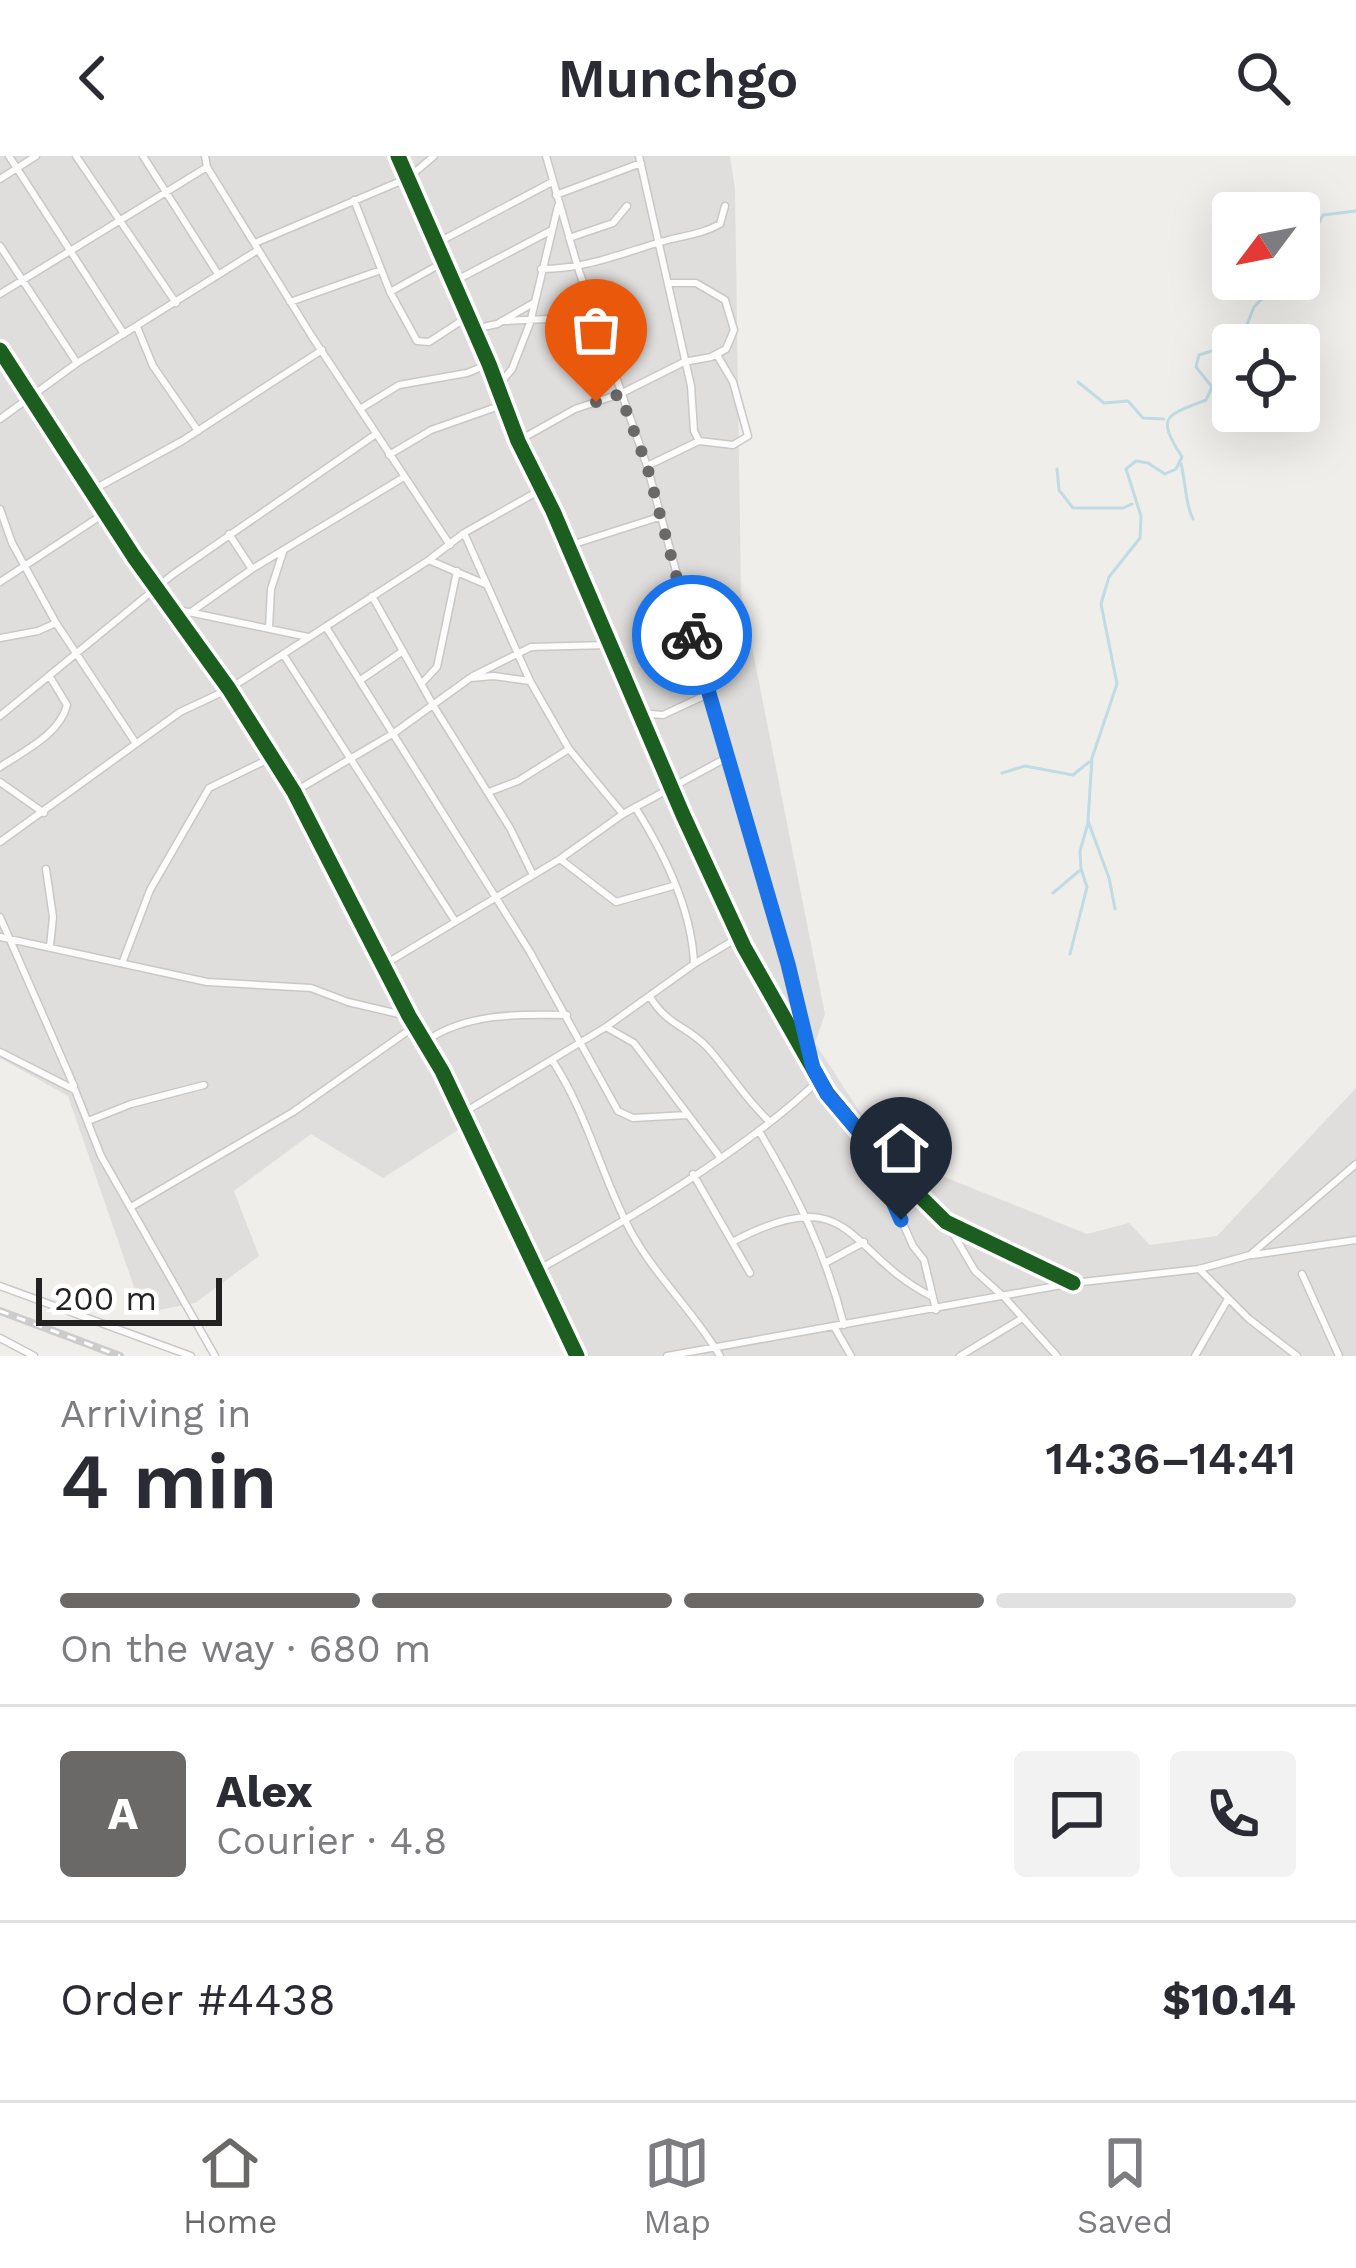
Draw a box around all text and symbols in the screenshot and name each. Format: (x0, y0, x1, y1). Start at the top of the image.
icon: back (60, 45, 126, 111)
icon: search (1230, 45, 1296, 111)
text: Munchgo (558, 47, 798, 110)
north arrow (1212, 192, 1320, 300)
map controls (1212, 192, 1320, 432)
pin (545, 279, 647, 402)
icon: bag (563, 297, 629, 363)
button: locate (1212, 324, 1320, 432)
courier (632, 575, 752, 695)
icon: bike (659, 602, 725, 668)
pin (850, 1097, 952, 1220)
icon: home (868, 1115, 934, 1181)
scale bar (36, 1272, 222, 1325)
text: 200 m (54, 1279, 157, 1318)
text: Arriving in (60, 1391, 251, 1436)
text: 14:36–14:41 (1045, 1432, 1296, 1485)
text: 4 min (60, 1435, 277, 1527)
text: On the way · 680 m (60, 1626, 431, 1671)
button: chat (1014, 1751, 1140, 1877)
button: phone (1170, 1751, 1296, 1877)
text: Alex (216, 1765, 313, 1818)
text: A (108, 1787, 138, 1840)
text: Courier · 4.8 (216, 1818, 447, 1863)
text: Order #4438 (60, 1973, 336, 2026)
text: $10.14 (1162, 1973, 1296, 2026)
tab: Home (183, 2130, 277, 2241)
tab: Map (644, 2130, 711, 2241)
tab: Saved (1077, 2130, 1173, 2241)

